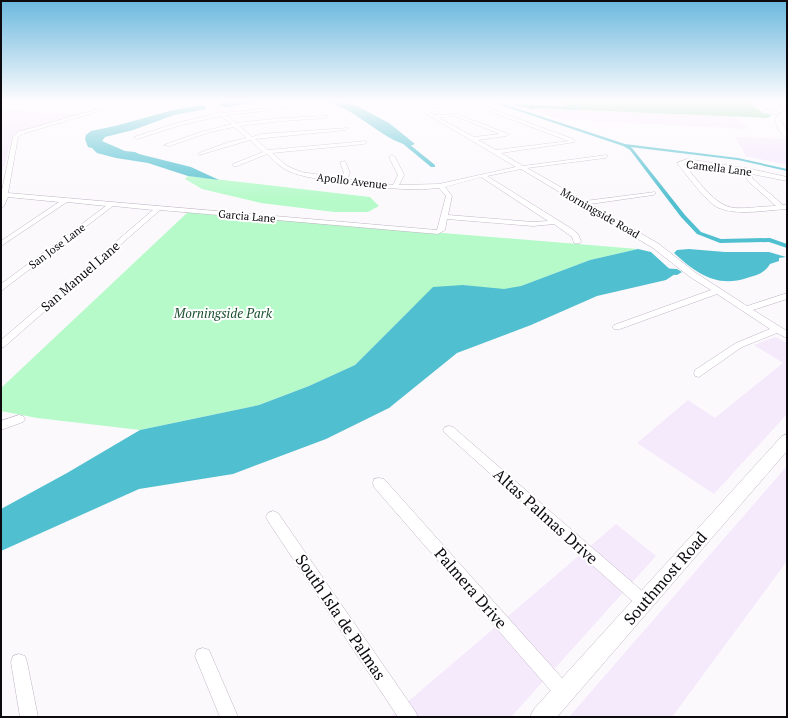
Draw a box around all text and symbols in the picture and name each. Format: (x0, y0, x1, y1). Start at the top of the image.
street label: Camella Lane (685, 157, 753, 179)
street label: Apollo Avenue (316, 170, 389, 192)
street label: Morningside Road (558, 185, 642, 241)
street label: Garcia Lane (218, 207, 277, 226)
street label: San Jose Lane (26, 220, 88, 272)
street label: San Manuel Lane (37, 237, 123, 315)
park label: Morningside Park (173, 304, 273, 322)
street label: Altas Palmas Drive (489, 463, 603, 569)
street label: Southmost Road (618, 527, 712, 629)
street label: Palmera Drive (430, 543, 512, 633)
street label: South Isla de Palmas (291, 550, 391, 684)

